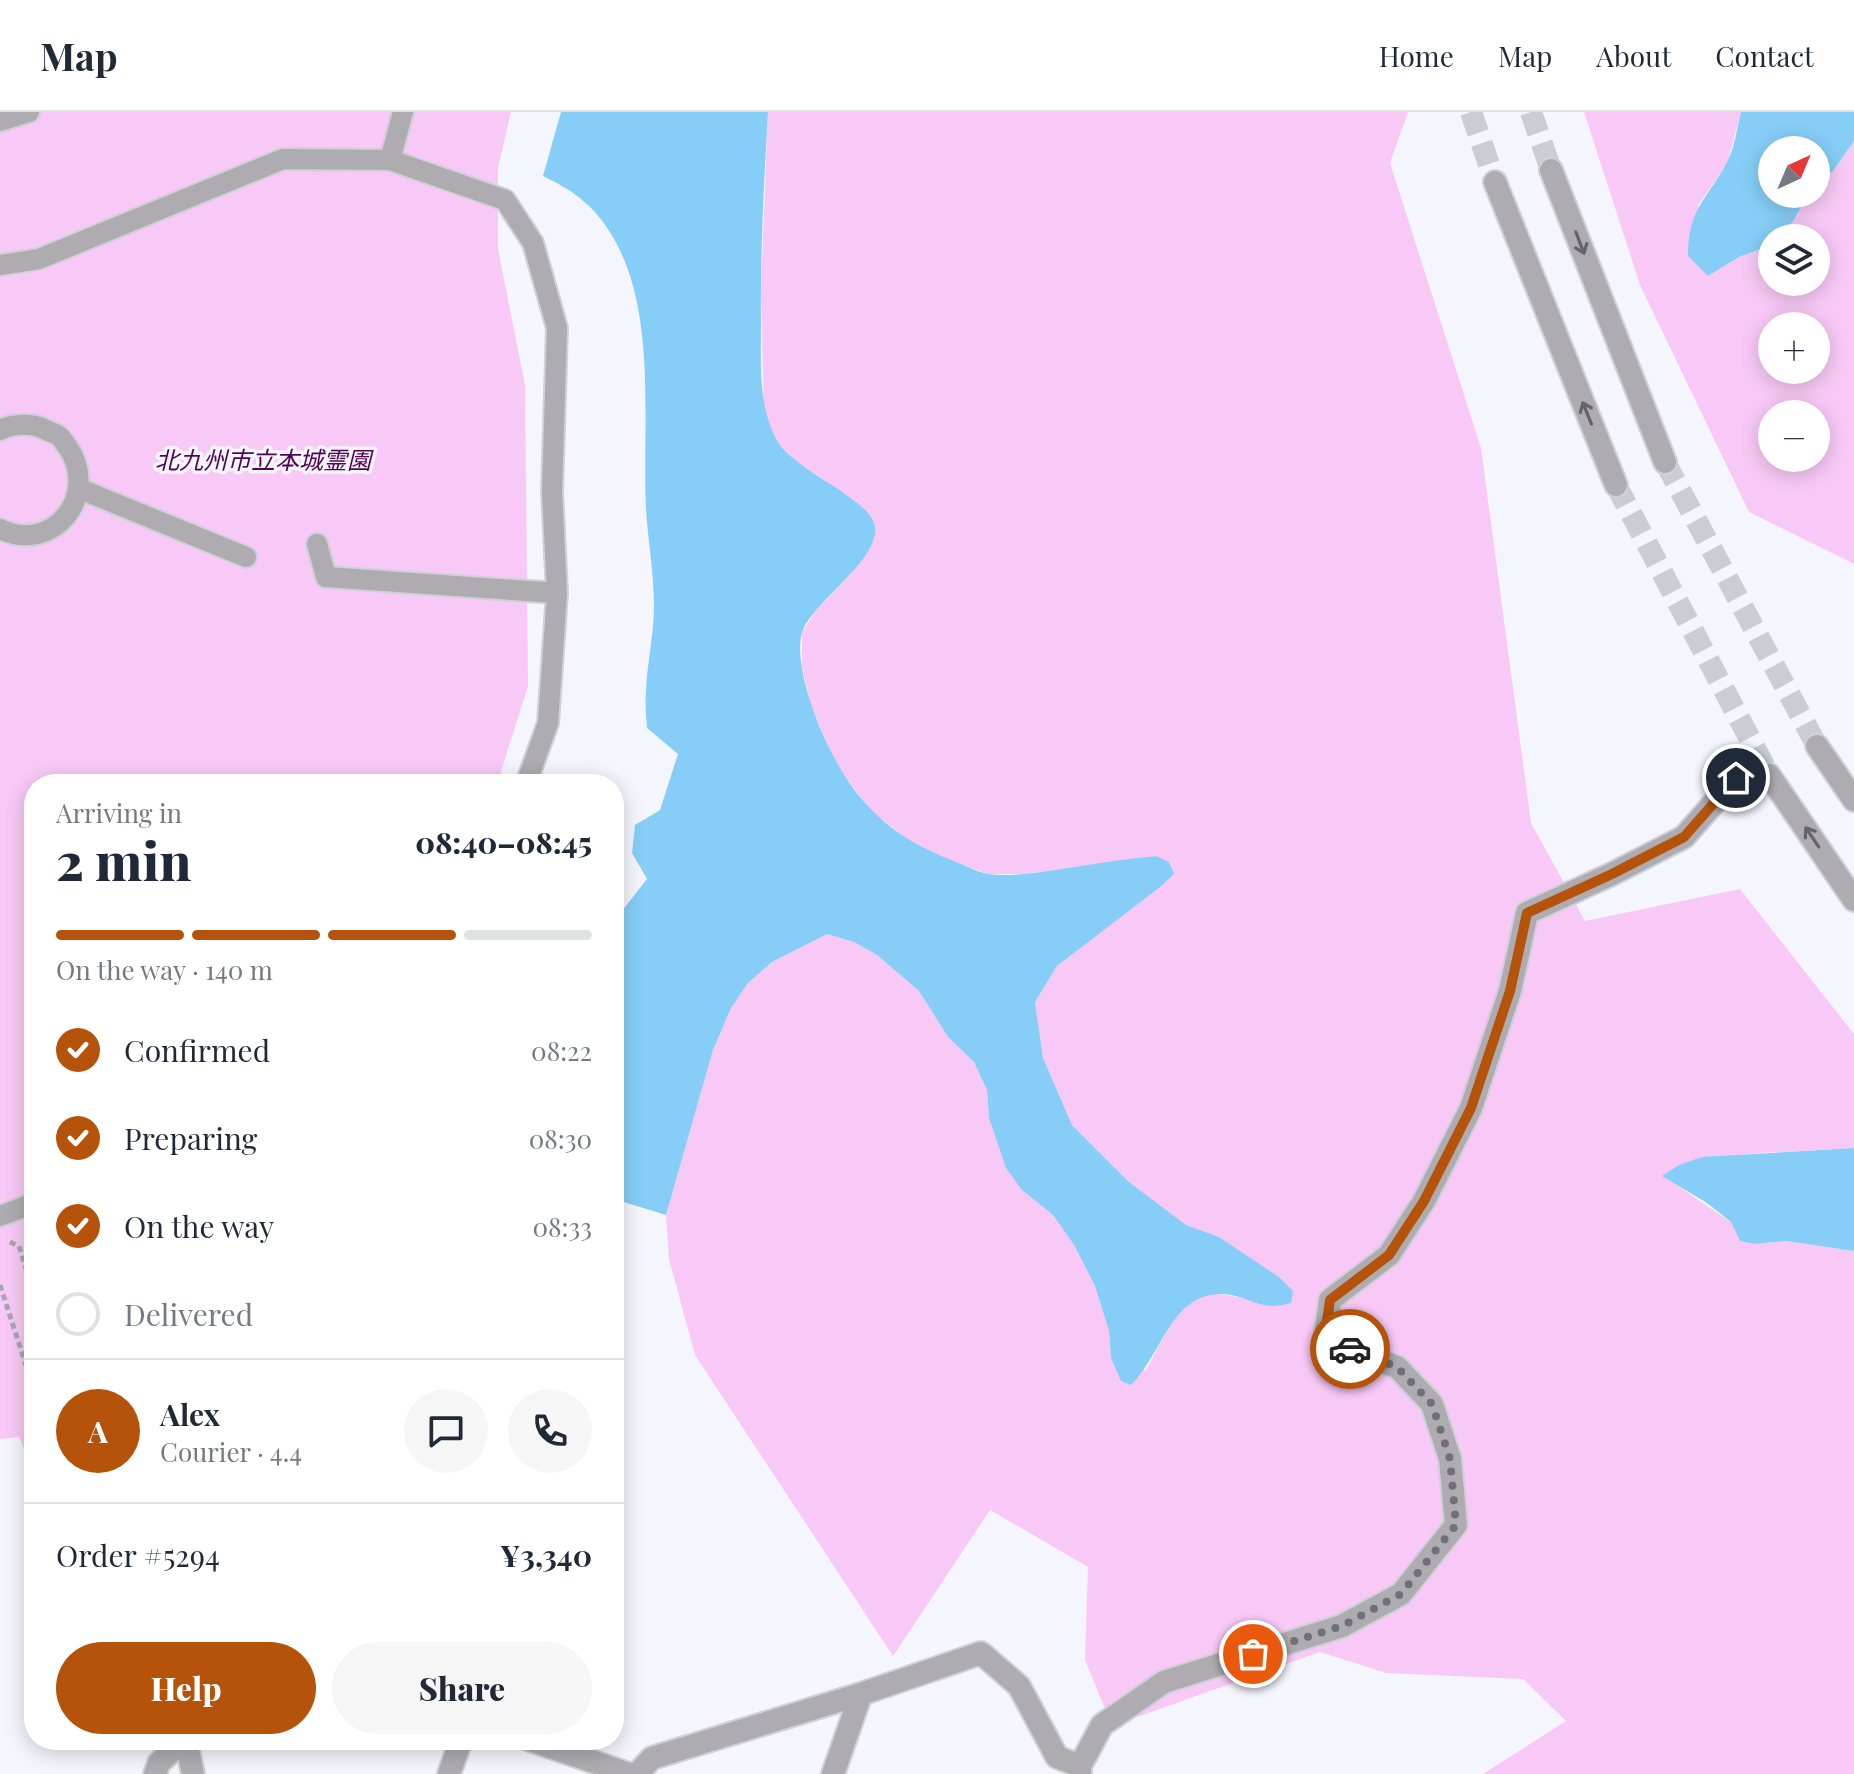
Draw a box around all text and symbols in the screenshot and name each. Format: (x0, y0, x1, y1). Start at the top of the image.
text: Map (40, 30, 117, 81)
text: Home (1379, 37, 1454, 74)
text: Map (1498, 37, 1552, 74)
text: About (1596, 37, 1671, 74)
text: Contact (1715, 37, 1814, 74)
north arrow (1758, 136, 1830, 208)
map controls (1758, 136, 1830, 472)
button: layers (1758, 224, 1830, 296)
one-way arrow (1574, 230, 1588, 255)
button: + (1758, 312, 1830, 384)
button: − (1758, 400, 1830, 472)
one-way arrow (1579, 401, 1593, 426)
park label: 北九州市立本城霊園 (155, 443, 374, 475)
pin (1702, 744, 1770, 812)
icon: home (1714, 756, 1758, 800)
text: Arriving in (56, 795, 182, 830)
text: 08:40–08:45 (415, 822, 592, 862)
text: 2 min (56, 825, 191, 894)
one-way arrow (1803, 827, 1820, 849)
text: On the way · 140 m (56, 952, 273, 987)
icon: check (56, 1028, 100, 1072)
text: Confirmed (124, 1030, 270, 1070)
text: 08:22 (531, 1033, 592, 1068)
icon: check (56, 1116, 100, 1160)
text: Preparing (124, 1118, 257, 1158)
text: 08:30 (529, 1121, 592, 1156)
icon: check (56, 1204, 100, 1248)
text: On the way (124, 1206, 274, 1246)
text: 08:33 (533, 1209, 592, 1244)
text: Delivered (124, 1294, 253, 1334)
courier (1310, 1309, 1390, 1389)
icon: car (1328, 1327, 1372, 1371)
button: chat (404, 1389, 488, 1473)
button: phone (508, 1389, 592, 1473)
text: Alex (160, 1394, 220, 1434)
text: A (88, 1411, 108, 1451)
text: Courier · 4.4 (160, 1434, 302, 1469)
text: Order #5294 (56, 1535, 220, 1575)
text: ¥3,340 (500, 1535, 592, 1575)
pin (1219, 1620, 1287, 1688)
icon: bag (1231, 1632, 1275, 1676)
button: Help (56, 1642, 316, 1734)
button: Share (332, 1642, 592, 1734)

